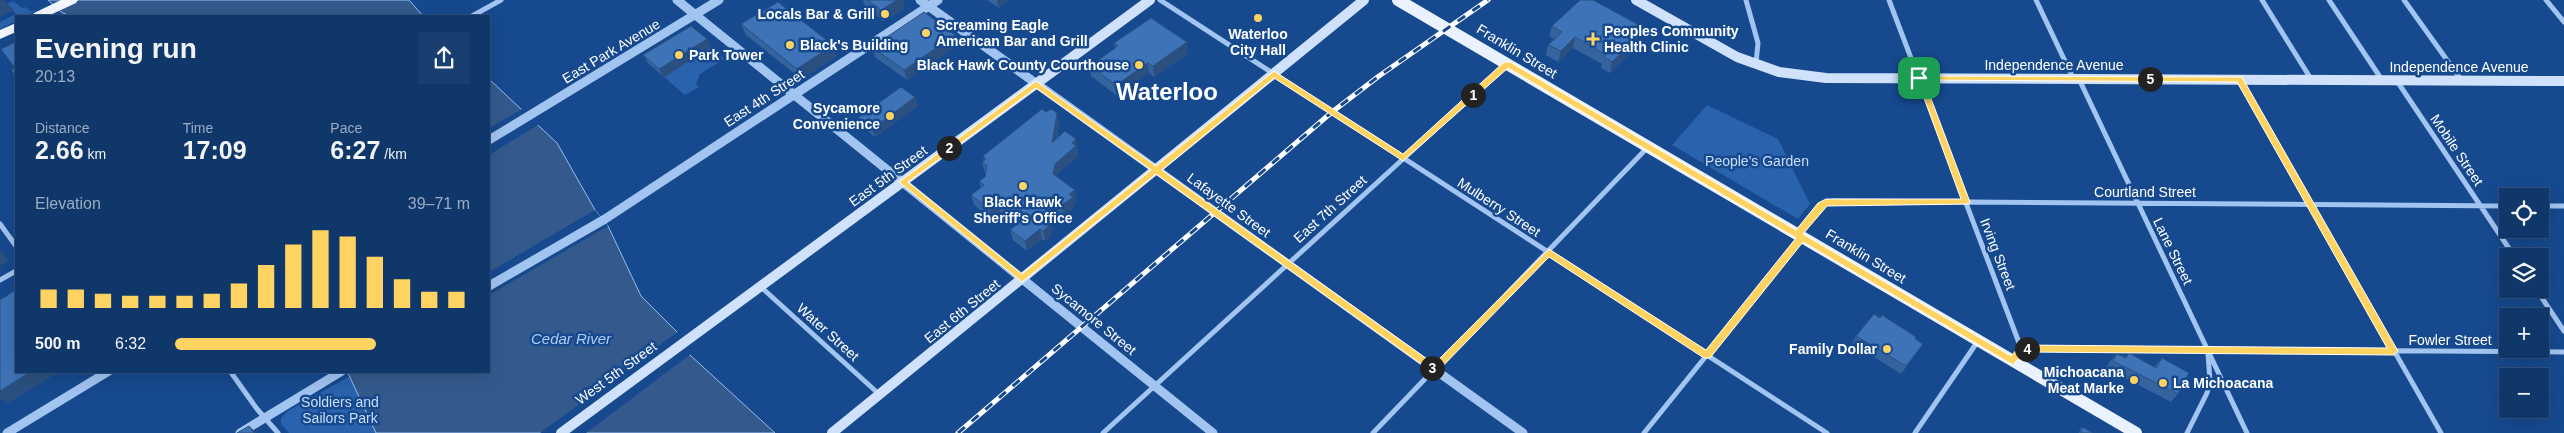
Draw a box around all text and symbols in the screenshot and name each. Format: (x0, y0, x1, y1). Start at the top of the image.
place label: Locals Bar & Grill (758, 6, 875, 22)
marker: Locals Bar & Grill (879, 8, 891, 20)
marker: Waterloo City Hall (1252, 12, 1264, 24)
street label: East Park Avenue (559, 15, 663, 86)
place label: Screaming Eagle American Bar and Grill (936, 17, 1088, 49)
street label: Franklin Street (1474, 21, 1560, 81)
place label: Peoples Community Health Clinic (1604, 23, 1739, 55)
place label: Waterloo City Hall (1228, 26, 1288, 58)
marker: Screaming Eagle American Bar and Grill (920, 27, 932, 39)
button: share (418, 32, 470, 84)
marker: Peoples Community Health Clinic (1586, 32, 1600, 46)
text: Evening run (35, 33, 197, 64)
place label: Black's Building (800, 37, 908, 53)
marker: Black's Building (784, 39, 796, 51)
place label: Park Tower (689, 47, 764, 63)
marker: Park Tower (673, 49, 685, 61)
place label: Black Hawk County Courthouse (917, 57, 1129, 73)
pin (1898, 57, 1940, 99)
street label: Independence Avenue (1984, 57, 2124, 73)
marker: Black Hawk County Courthouse (1133, 59, 1145, 71)
street label: Independence Avenue (2389, 59, 2529, 75)
icon: arrive (1905, 64, 1933, 92)
street label: East 4th Street (721, 66, 807, 130)
pin: 5 (2138, 66, 2162, 92)
text: 20:13 (35, 68, 75, 85)
text: 5 (2147, 71, 2154, 87)
district label: Waterloo (1116, 78, 1218, 105)
pin: 1 (1460, 82, 1486, 108)
text: 1 (1470, 87, 1477, 103)
place label: Sycamore Convenience (793, 100, 880, 132)
marker: Sycamore Convenience (884, 110, 896, 122)
street label: Mobile Street (2427, 111, 2487, 189)
text: Distance (35, 120, 89, 136)
text: Time (183, 120, 213, 136)
text: Pace (330, 120, 362, 136)
text: 2.66 (35, 136, 84, 164)
text: 17:09 (183, 136, 247, 164)
text: 6:27 (330, 136, 380, 164)
pin: 2 (936, 136, 962, 160)
text: 2 (946, 140, 953, 156)
street label: East 5th Street (846, 142, 930, 210)
text: km (84, 146, 106, 162)
text: /km (380, 146, 407, 162)
park label: People's Garden (1705, 153, 1809, 169)
street label: Lafayette Street (1184, 169, 1274, 241)
street label: East 7th Street (1290, 172, 1370, 246)
street label: Mulberry Street (1455, 174, 1544, 240)
marker: Black Hawk Sheriff's Office (1017, 180, 1029, 192)
street label: Courtland Street (2094, 184, 2196, 200)
map controls (2499, 188, 2549, 418)
button: locate (2499, 188, 2549, 238)
place label: Black Hawk Sheriff's Office (973, 194, 1073, 226)
text: Elevation (35, 195, 101, 212)
text: 39–71 m (408, 195, 470, 212)
street label: Lane Street (2150, 215, 2196, 287)
street label: Irving Street (1977, 216, 2019, 292)
street label: Franklin Street (1823, 226, 1909, 286)
button: layers (2499, 248, 2549, 298)
street label: East 6th Street (921, 276, 1003, 346)
street label: Sycamore Street (1048, 280, 1140, 358)
street label: Water Street (794, 300, 862, 364)
button: + (2499, 308, 2549, 358)
water label: Cedar River (531, 330, 612, 347)
street label: Fowler Street (2408, 332, 2492, 348)
text: 500 m (35, 335, 80, 352)
text: 6:32 (115, 335, 146, 352)
pin: 4 (2014, 336, 2040, 362)
street label: West 5th Street (572, 338, 660, 408)
place label: Family Dollar (1789, 341, 1878, 357)
text: 4 (2024, 341, 2031, 357)
marker: Family Dollar (1881, 343, 1893, 355)
pin: 3 (1420, 356, 1444, 380)
text: 3 (1429, 360, 1436, 376)
place label: Michoacana Meat Marke (2044, 364, 2124, 396)
button: − (2499, 368, 2549, 418)
marker: Michoacana Meat Marke (2128, 374, 2140, 386)
place label: La Michoacana (2173, 375, 2274, 391)
marker: La Michoacana (2157, 377, 2169, 389)
park label: Soldiers and Sailors Park (301, 394, 379, 426)

